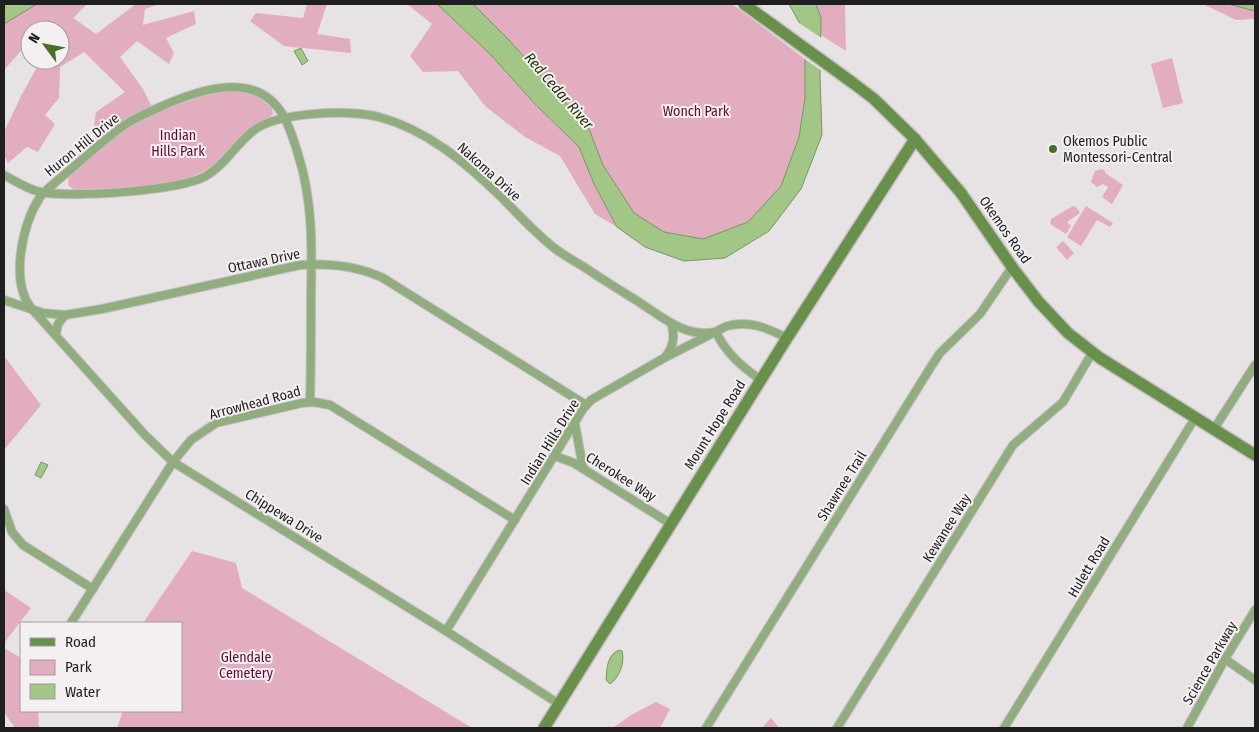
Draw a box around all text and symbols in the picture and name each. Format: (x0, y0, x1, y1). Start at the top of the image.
north arrow (20, 20, 70, 70)
text: N (25, 30, 44, 46)
water label: Red Cedar River (521, 49, 598, 134)
park label: Wonch Park (663, 103, 730, 120)
street label: Huron Hill Drive (41, 110, 123, 180)
park label: Indian Hills Park (151, 127, 205, 160)
place label: Okemos Public Montessori-Central (1063, 133, 1173, 166)
street label: Nakoma Drive (454, 139, 524, 205)
marker: Okemos Public Montessori-Central (1047, 143, 1059, 155)
street label: Okemos Road (976, 193, 1034, 267)
street label: Ottawa Drive (226, 245, 302, 277)
street label: Mount Hope Road (681, 377, 749, 473)
street label: Arrowhead Road (207, 383, 303, 423)
street label: Indian Hills Drive (517, 396, 583, 488)
street label: Shawnee Trail (814, 448, 870, 524)
street label: Cherokee Way (583, 449, 660, 506)
street label: Chippewa Drive (242, 485, 326, 547)
street label: Kewanee Way (919, 490, 975, 565)
street label: Hulett Road (1064, 534, 1114, 600)
street label: Science Parkway (1179, 618, 1241, 708)
legend (20, 622, 182, 712)
text: Road (65, 633, 96, 651)
park label: Glendale Cemetery (219, 649, 274, 682)
text: Park (65, 658, 92, 676)
text: Water (65, 683, 101, 701)

